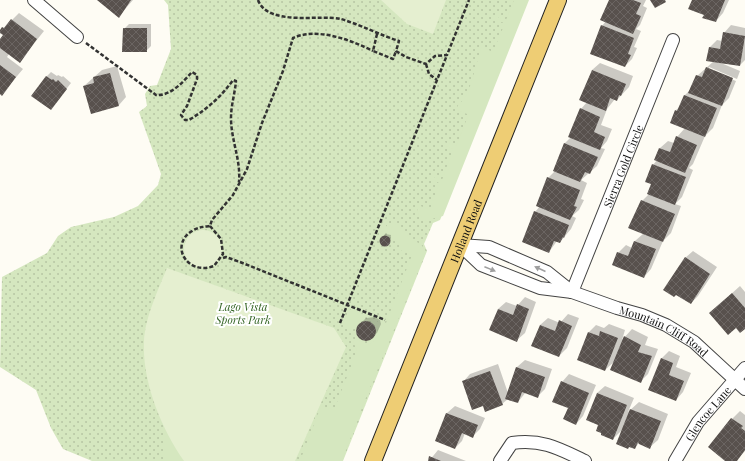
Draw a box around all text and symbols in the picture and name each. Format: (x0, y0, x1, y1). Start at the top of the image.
street label: Sierra Gold Circle (599, 122, 646, 209)
street label: Holland Road (446, 197, 485, 265)
one-way arrow (485, 266, 497, 272)
one-way arrow (534, 266, 546, 272)
park label: Lago Vista Sports Park (214, 299, 271, 327)
street label: Mountain Cliff Road (618, 302, 712, 360)
street label: Glencoe Lane (681, 382, 734, 444)

